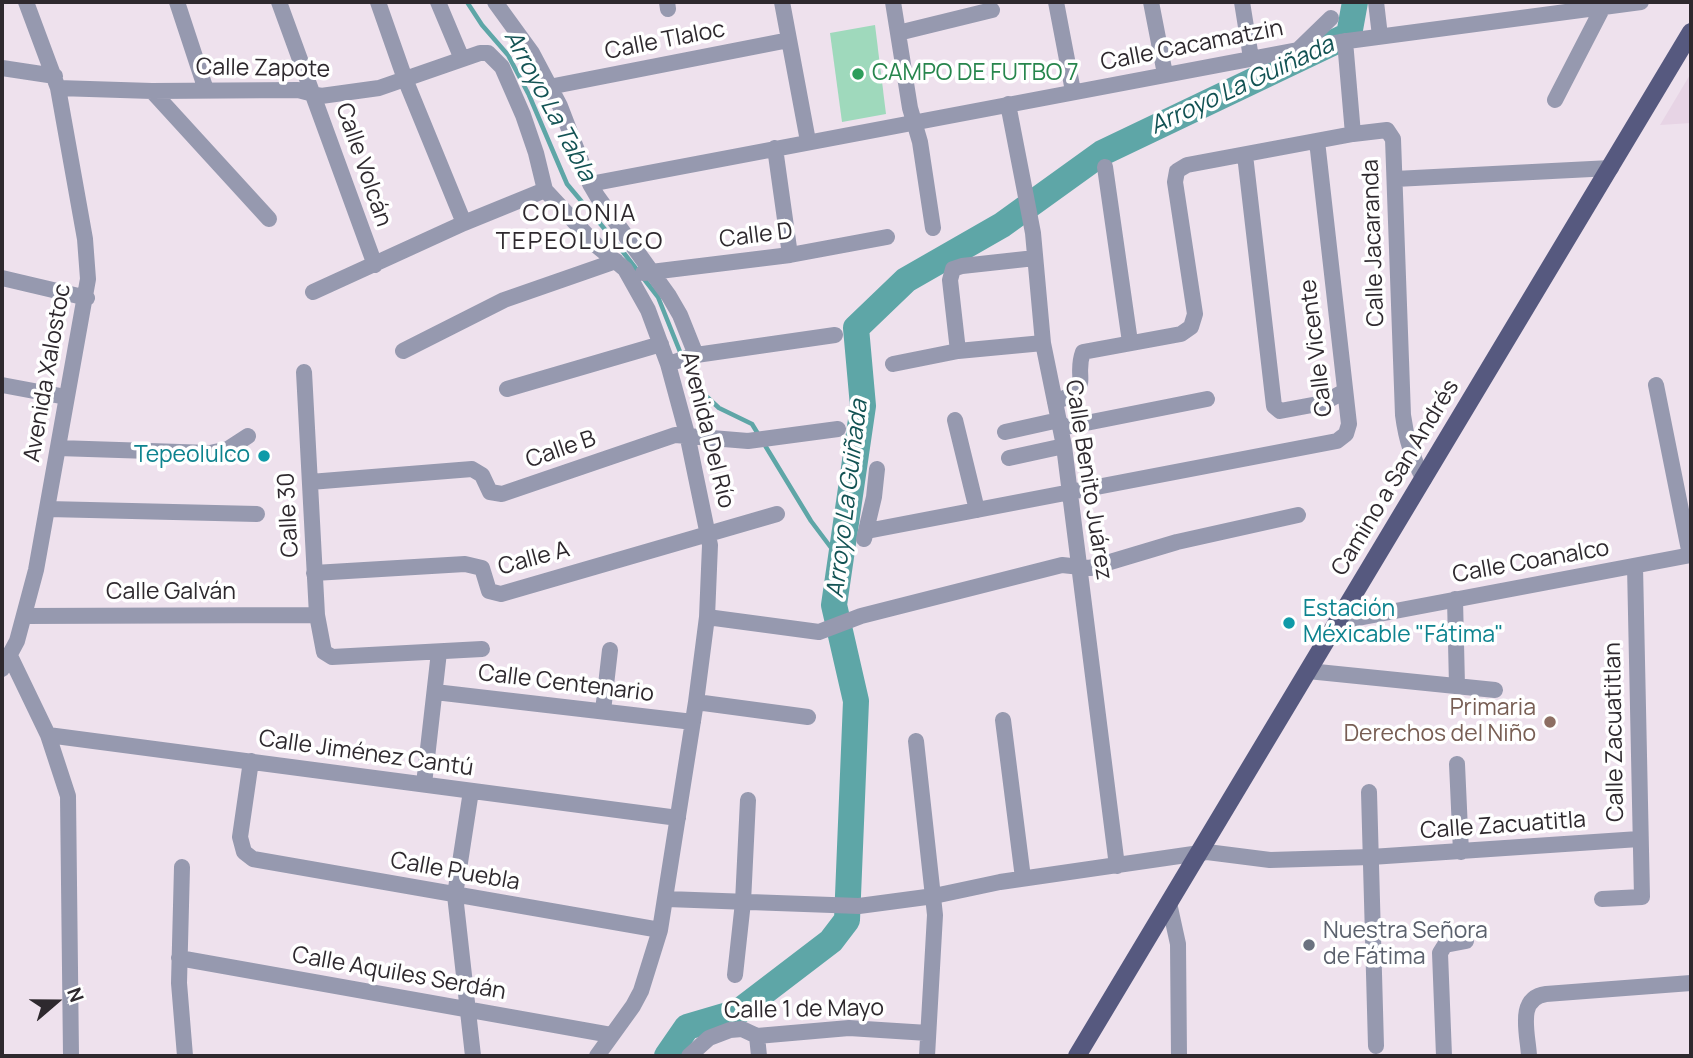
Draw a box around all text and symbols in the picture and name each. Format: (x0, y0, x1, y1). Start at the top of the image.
street label: Calle Cacamatzin (1098, 15, 1286, 77)
street label: Calle Tlaloc (603, 16, 727, 66)
water label: Arroyo La Tabla (497, 26, 601, 186)
water label: Arroyo La Guiñada (1146, 31, 1338, 141)
street label: Calle Zapote (196, 54, 330, 84)
place label: CAMPO DE FUTBO 7 (872, 60, 1079, 88)
marker: CAMPO DE FUTBO 7 (850, 66, 866, 82)
street label: Calle Volcán (329, 100, 397, 230)
street label: Calle Jacaranda (1357, 159, 1391, 327)
district label: COLONIA TEPEOLULCO (497, 200, 663, 256)
street label: Calle D (718, 218, 794, 254)
street label: Calle Vicente (1295, 278, 1339, 418)
street label: Avenida Xalostoc (19, 282, 77, 464)
street label: Avenida Del Río (674, 349, 740, 511)
street label: Camino a San Andrés (1326, 375, 1466, 581)
street label: Calle Benito Juárez (1059, 378, 1117, 582)
water label: Arroyo La Guiñada (822, 398, 874, 600)
street label: Calle B (522, 425, 600, 475)
place label: Tepeolulco (134, 442, 250, 470)
marker: Tepeolulco (256, 448, 272, 464)
street label: Calle 30 (273, 472, 305, 558)
street label: Calle Coanalco (1450, 535, 1612, 589)
street label: Calle A (495, 536, 573, 582)
street label: Calle Galván (106, 579, 236, 607)
place label: Estación Méxicable "Fátima" (1303, 596, 1504, 650)
marker: Estación Méxicable "Fátima" (1281, 615, 1297, 631)
street label: Calle Zacuatitlan (1600, 642, 1630, 822)
street label: Calle Centenario (477, 660, 655, 708)
place label: Primaria Derechos del Niño (1344, 695, 1536, 749)
marker: Primaria Derechos del Niño (1542, 714, 1558, 730)
street label: Calle Jiménez Cantú (257, 725, 475, 783)
street label: Calle Zacuatitla (1419, 806, 1587, 846)
street label: Calle Puebla (388, 847, 522, 897)
place label: Nuestra Señora de Fátima (1323, 918, 1488, 972)
marker: Nuestra Señora de Fátima (1301, 937, 1317, 953)
street label: Calle Aquiles Serdán (290, 942, 508, 1006)
north arrow (21, 967, 91, 1037)
text: N (61, 984, 90, 1006)
street label: Calle 1 de Mayo (724, 995, 884, 1025)

